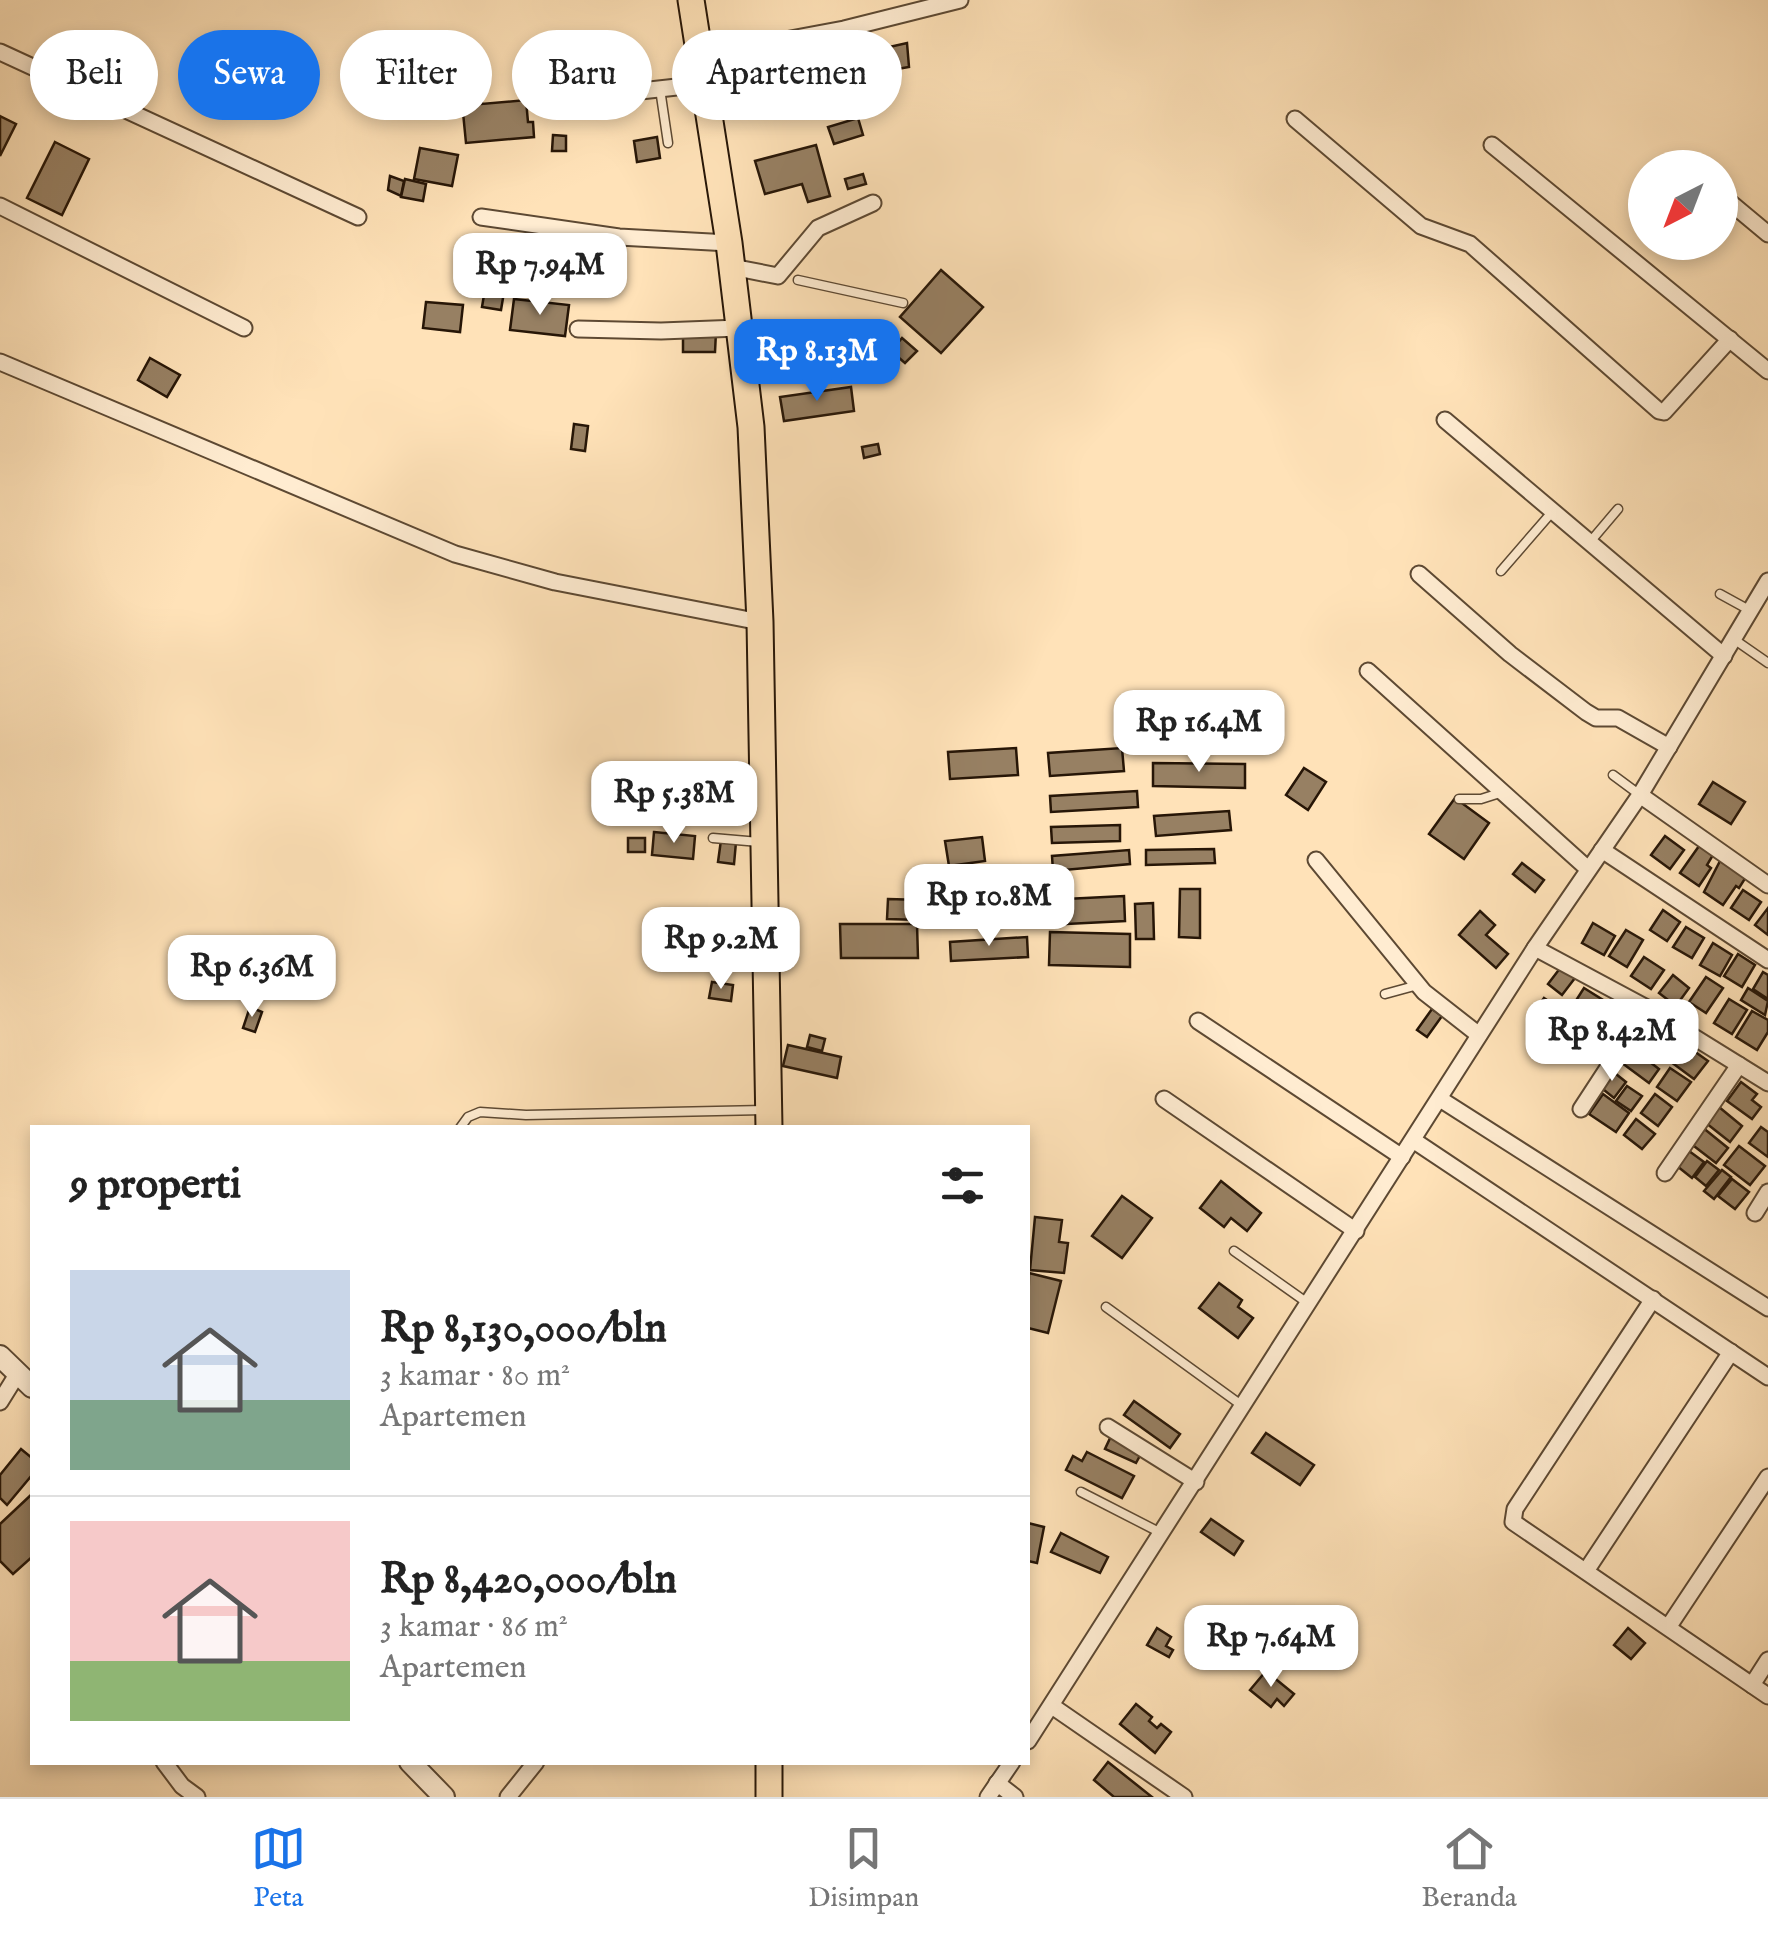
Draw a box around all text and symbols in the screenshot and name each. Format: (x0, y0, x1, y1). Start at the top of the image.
chip: Beli (30, 30, 158, 120)
chip: Sewa (178, 30, 320, 120)
chip: Filter (340, 30, 492, 120)
chip: Baru (512, 30, 652, 120)
chip: Apartemen (672, 30, 902, 120)
north arrow (1628, 150, 1738, 260)
map controls (1628, 150, 1738, 260)
pin: Rp 7.94M (437, 233, 643, 318)
text: Rp 7.94M (475, 245, 605, 286)
pin: Rp 8.13M (714, 319, 920, 404)
text: Rp 8.13M (756, 331, 878, 372)
pin: Rp 16.4M (1096, 690, 1302, 775)
text: Rp 16.4M (1136, 702, 1262, 743)
pin: Rp 5.38M (571, 761, 777, 846)
text: Rp 5.38M (613, 773, 735, 814)
pin: Rp 10.8M (886, 864, 1092, 949)
text: Rp 10.8M (926, 876, 1052, 917)
pin: Rp 9.2M (629, 907, 813, 992)
text: Rp 9.2M (664, 919, 778, 960)
pin: Rp 6.36M (149, 935, 355, 1020)
text: Rp 6.36M (190, 947, 314, 988)
pin: Rp 8.42M (1509, 999, 1715, 1084)
text: Rp 8.42M (1548, 1011, 1676, 1052)
icon: filters (935, 1158, 990, 1213)
text: 9 properti (70, 1159, 241, 1212)
text: Rp 8,130,000/bln (380, 1303, 667, 1356)
icon: home (150, 1310, 270, 1430)
text: 3 kamar · 80 m² (380, 1356, 570, 1397)
text: Apartemen (380, 1397, 527, 1438)
text: Rp 8,420,000/bln (380, 1554, 677, 1607)
icon: home (150, 1561, 270, 1681)
pin: Rp 7.64M (1168, 1605, 1374, 1690)
text: 3 kamar · 86 m² (380, 1607, 568, 1648)
text: Rp 7.64M (1206, 1617, 1336, 1658)
text: Apartemen (380, 1648, 527, 1689)
tab: Peta (251, 1821, 306, 1916)
tab: Disimpan (808, 1821, 919, 1916)
tab: Beranda (1421, 1821, 1517, 1916)

